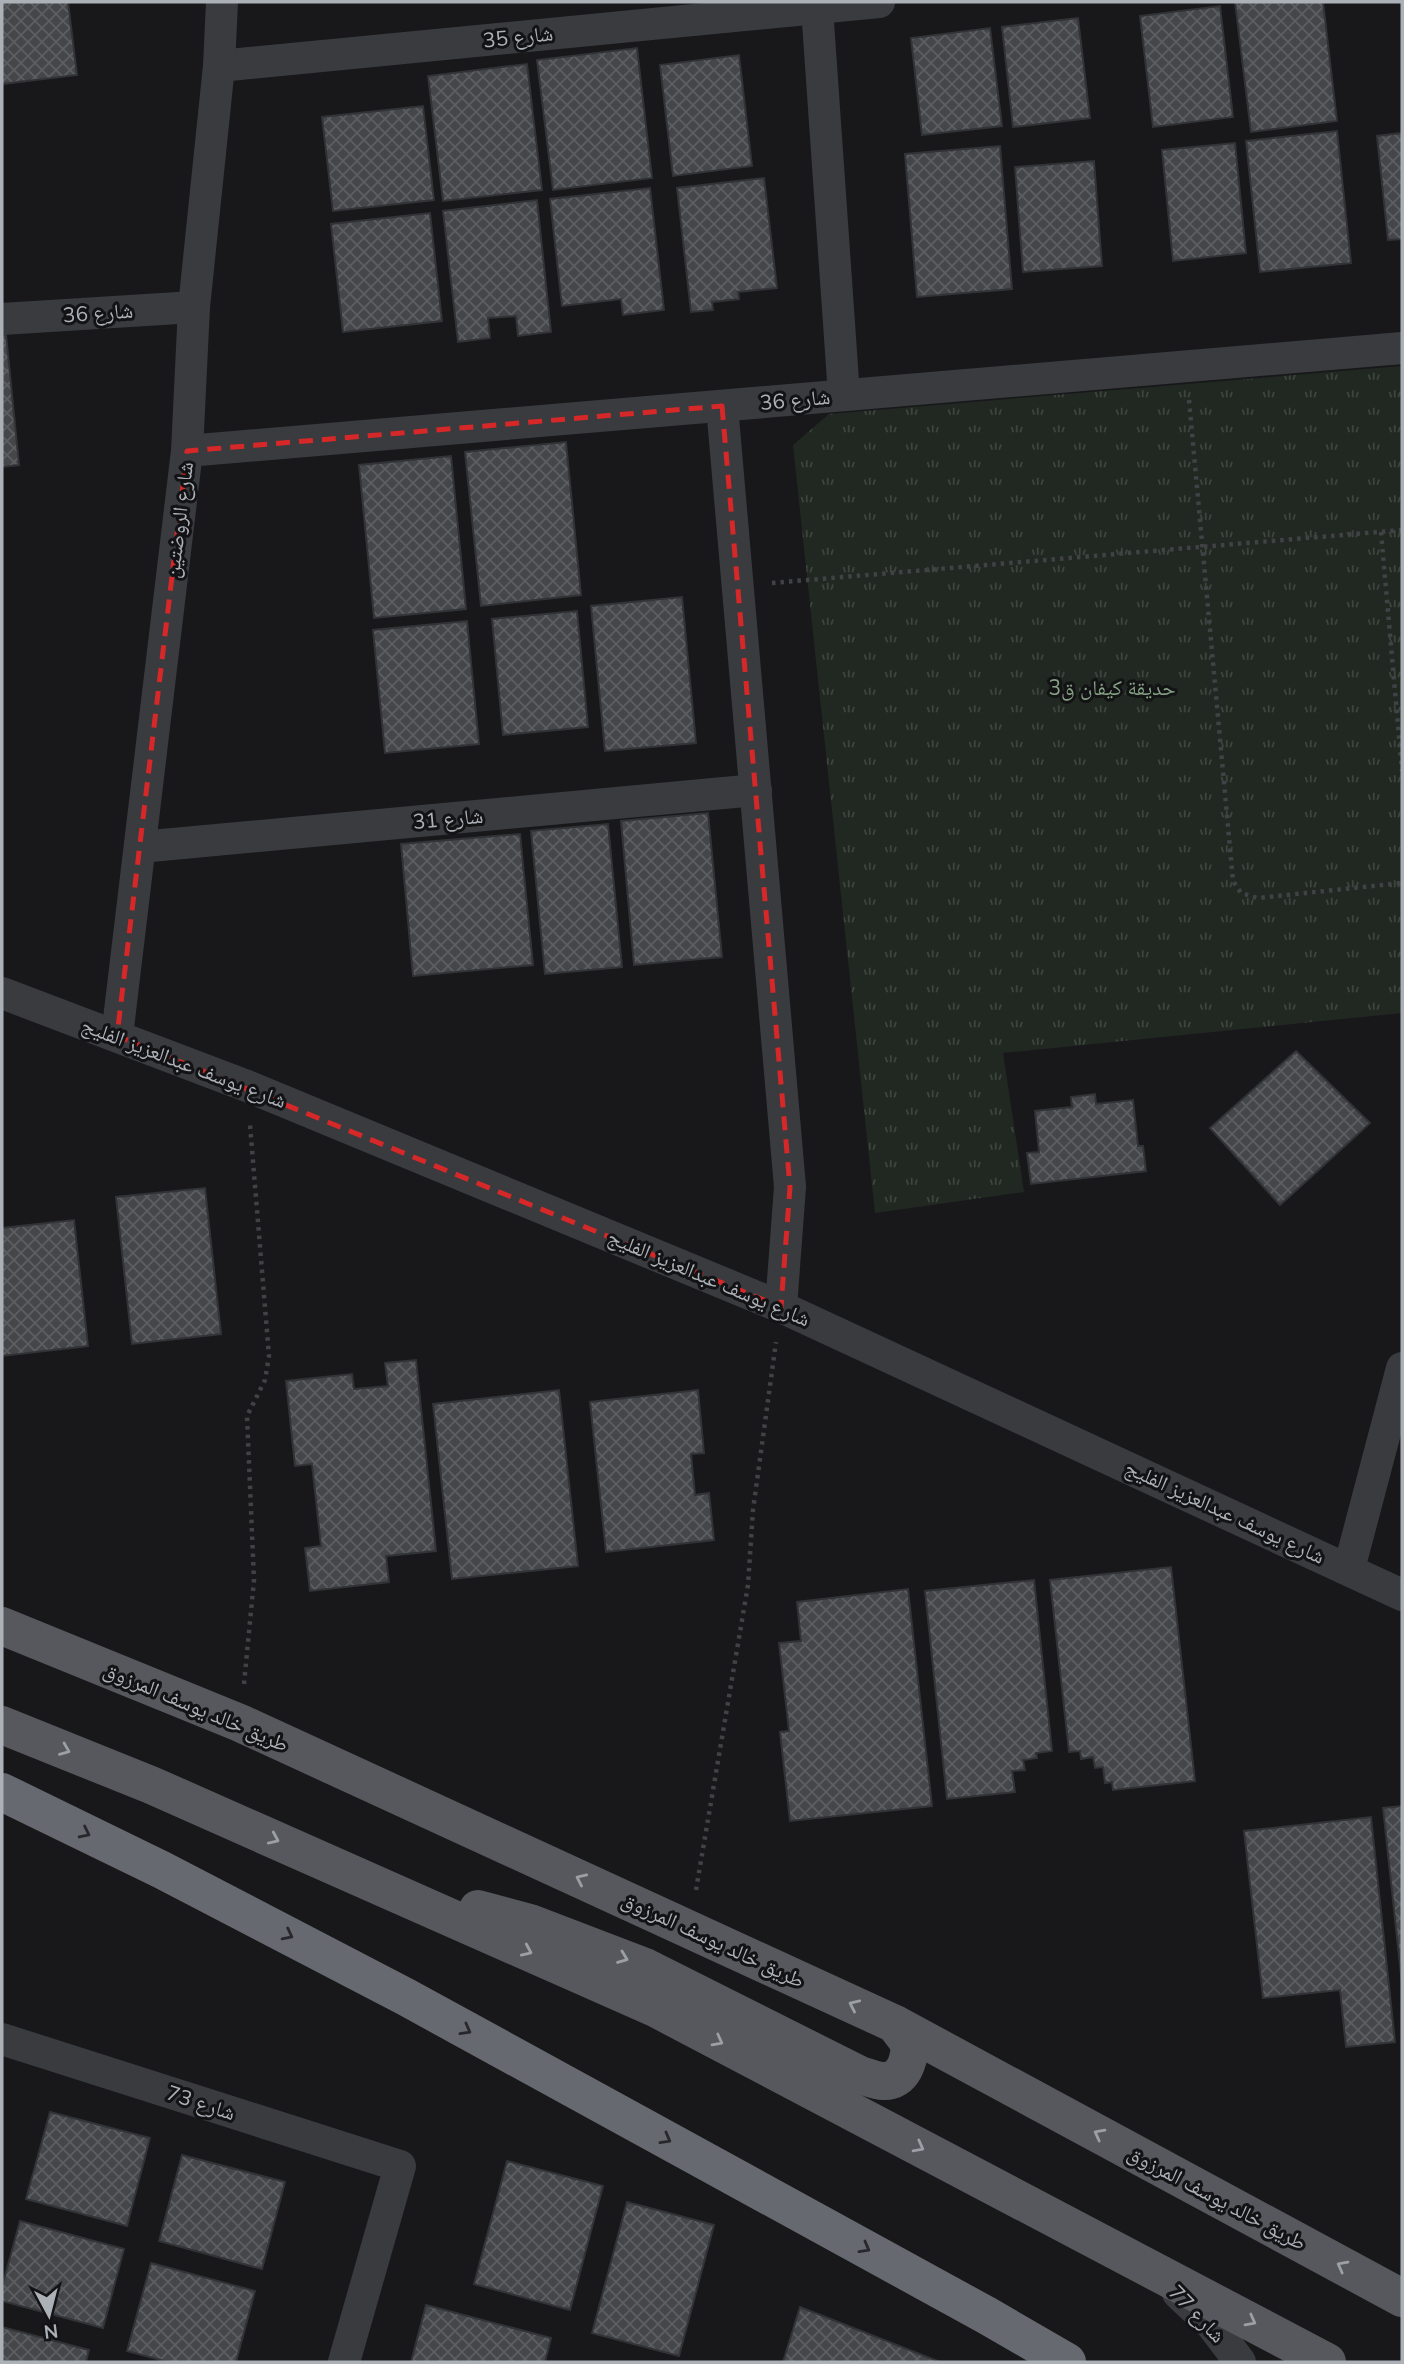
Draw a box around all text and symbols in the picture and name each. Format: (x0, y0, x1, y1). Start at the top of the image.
street label: شارع 35 (481, 19, 555, 55)
street label: شارع 36 (62, 297, 134, 329)
street label: شارع 36 (759, 383, 831, 417)
street label: شارع الروضتين (158, 460, 200, 580)
park label: حديقة كيفان ق3 (1048, 674, 1176, 702)
street label: شارع 31 (412, 802, 484, 836)
street label: شارع يوسف عبدالعزيز الفليج (77, 1011, 291, 1115)
street label: شارع يوسف عبدالعزيز الفليج (603, 1223, 815, 1333)
street label: شارع يوسف عبدالعزيز الفليج (1121, 1453, 1329, 1571)
street label: طريق خالد يوسف المرزوق (99, 1655, 293, 1759)
one-way arrow (58, 1742, 70, 1756)
one-way arrow (78, 1824, 90, 1838)
one-way arrow (267, 1831, 279, 1845)
one-way arrow (576, 1873, 588, 1887)
street label: طريق خالد يوسف المرزوق (617, 1885, 809, 1995)
one-way arrow (281, 1927, 293, 1941)
one-way arrow (520, 1943, 532, 1957)
one-way arrow (616, 1950, 628, 1964)
one-way arrow (849, 1999, 862, 2013)
one-way arrow (459, 2021, 472, 2035)
one-way arrow (711, 2033, 723, 2046)
street label: شارع 73 (163, 2079, 239, 2127)
one-way arrow (1094, 2129, 1106, 2142)
one-way arrow (659, 2131, 671, 2144)
one-way arrow (912, 2138, 925, 2152)
street label: طريق خالد يوسف المرزوق (1123, 2139, 1311, 2257)
one-way arrow (858, 2240, 871, 2253)
one-way arrow (1337, 2260, 1349, 2274)
street label: شارع 77 (1162, 2279, 1232, 2349)
north arrow (14, 2280, 84, 2350)
one-way arrow (1243, 2313, 1256, 2326)
text: N (42, 2317, 60, 2345)

